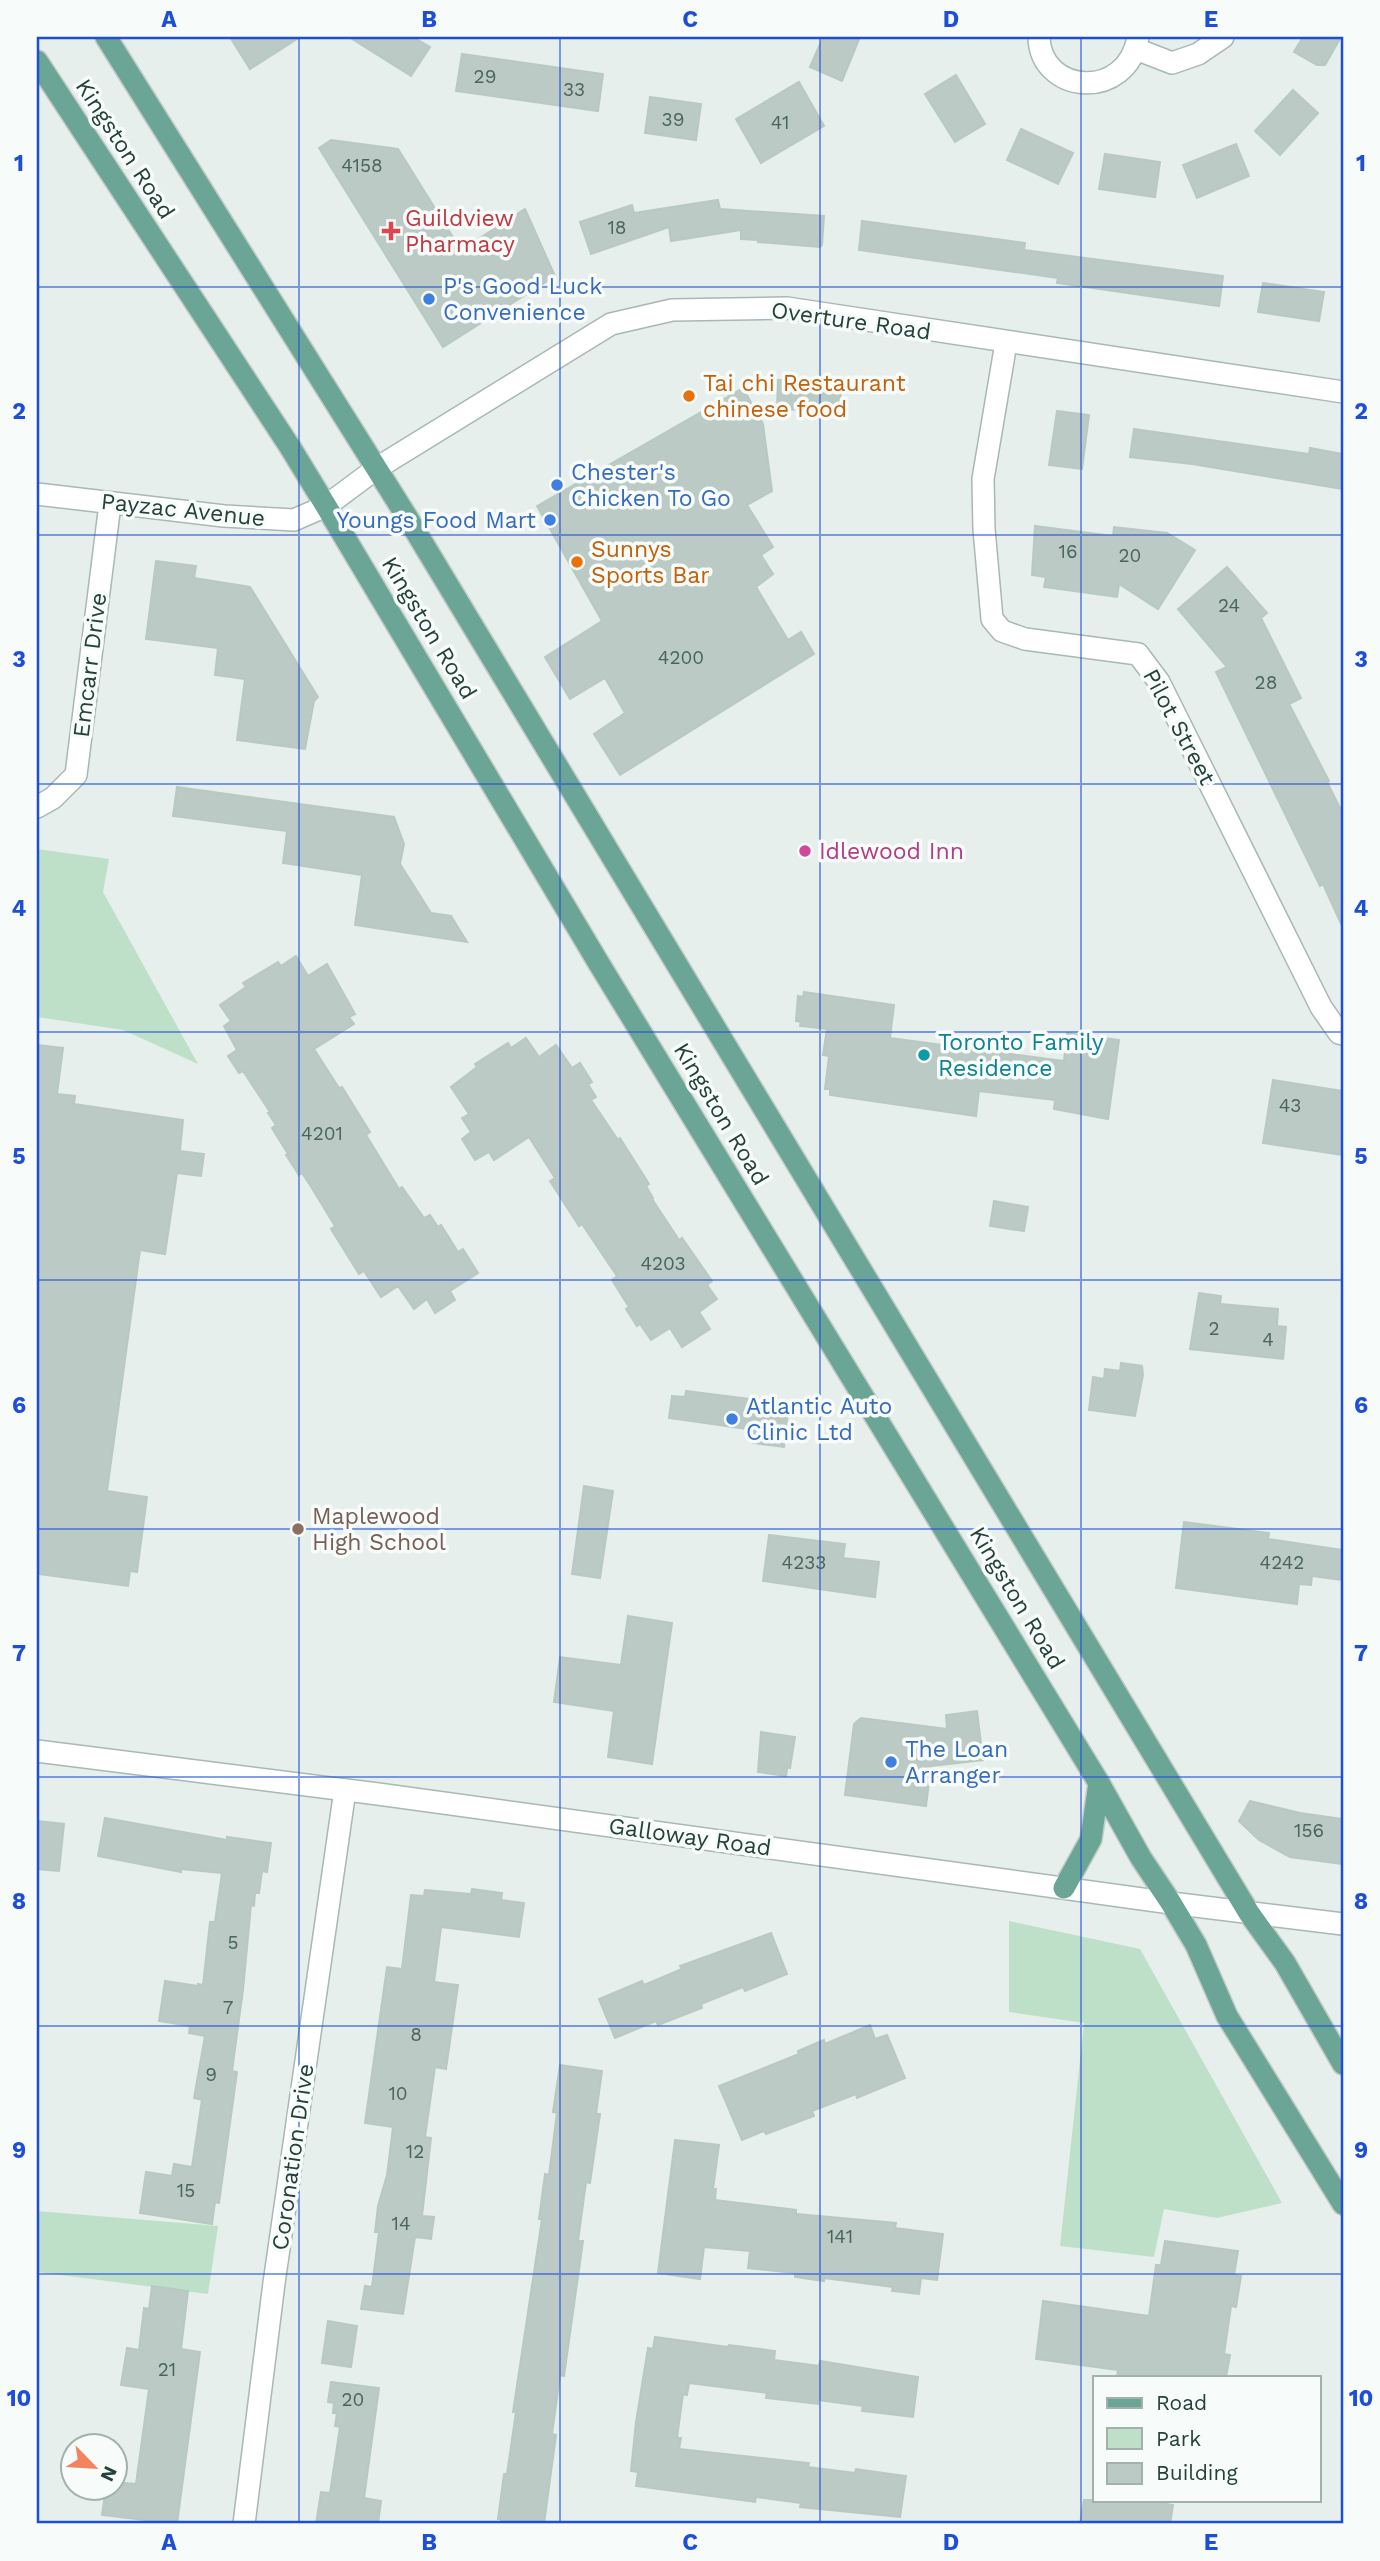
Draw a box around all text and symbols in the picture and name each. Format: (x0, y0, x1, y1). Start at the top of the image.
text: A (161, 6, 177, 33)
text: B (421, 6, 437, 33)
text: C (682, 6, 698, 33)
text: D (943, 6, 959, 33)
text: E (1204, 6, 1218, 33)
house number: 29 (474, 65, 496, 88)
street label: Kingston Road (70, 74, 180, 224)
house number: 33 (563, 78, 585, 101)
house number: 39 (662, 108, 684, 131)
house number: 41 (771, 111, 789, 134)
text: 1 (14, 150, 24, 177)
text: 1 (1356, 150, 1366, 177)
house number: 4158 (341, 154, 383, 177)
place label: Guildview Pharmacy (405, 205, 515, 258)
house number: 18 (607, 216, 627, 239)
marker: Guildview Pharmacy (383, 223, 399, 239)
place label: P's Good Luck Convenience (443, 273, 602, 326)
marker: P's Good Luck Convenience (421, 291, 437, 307)
street label: Overture Road (769, 296, 933, 346)
place label: Tai chi Restaurant chinese food (703, 370, 906, 423)
marker: Tai chi Restaurant chinese food (681, 388, 697, 404)
text: 2 (12, 398, 26, 425)
text: 2 (1354, 398, 1368, 425)
place label: Chester's Chicken To Go (571, 459, 731, 512)
marker: Chester's Chicken To Go (549, 477, 565, 493)
street label: Payzac Avenue (100, 488, 266, 532)
place label: Youngs Food Mart (337, 507, 536, 534)
marker: Youngs Food Mart (542, 512, 558, 528)
place label: Sunnys Sports Bar (591, 536, 710, 589)
house number: 16 (1059, 540, 1077, 563)
house number: 20 (1119, 544, 1141, 567)
street label: Kingston Road (376, 552, 482, 704)
marker: Sunnys Sports Bar (569, 554, 585, 570)
street label: Emcarr Drive (68, 591, 112, 739)
house number: 24 (1218, 594, 1240, 617)
text: 3 (12, 646, 26, 673)
house number: 4200 (658, 646, 704, 669)
text: 3 (1354, 646, 1368, 673)
street label: Pilot Street (1137, 664, 1221, 790)
house number: 28 (1255, 671, 1277, 694)
place label: Idlewood Inn (819, 838, 964, 865)
marker: Idlewood Inn (797, 843, 813, 859)
text: 4 (12, 895, 27, 922)
text: 4 (1354, 895, 1369, 922)
place label: Toronto Family Residence (938, 1029, 1104, 1082)
street label: Kingston Road (668, 1038, 774, 1190)
marker: Toronto Family Residence (916, 1047, 932, 1063)
house number: 43 (1279, 1094, 1301, 1117)
house number: 4201 (301, 1122, 343, 1145)
text: 5 (12, 1143, 26, 1170)
text: 5 (1354, 1143, 1368, 1170)
house number: 4203 (640, 1252, 686, 1275)
house number: 2 (1208, 1317, 1220, 1340)
house number: 4 (1262, 1328, 1274, 1351)
text: 6 (12, 1392, 26, 1419)
text: 6 (1354, 1392, 1368, 1419)
place label: Atlantic Auto Clinic Ltd (746, 1393, 892, 1446)
marker: Atlantic Auto Clinic Ltd (724, 1411, 740, 1427)
place label: Maplewood High School (312, 1503, 446, 1556)
marker: Maplewood High School (290, 1521, 306, 1537)
street label: Kingston Road (964, 1522, 1070, 1674)
house number: 4233 (782, 1551, 826, 1574)
house number: 4242 (1260, 1551, 1304, 1574)
text: 7 (12, 1640, 26, 1667)
text: 7 (1354, 1640, 1368, 1667)
place label: The Loan Arranger (905, 1736, 1008, 1789)
marker: The Loan Arranger (883, 1754, 899, 1770)
street label: Galloway Road (607, 1812, 773, 1862)
house number: 156 (1294, 1819, 1324, 1842)
text: 8 (12, 1888, 26, 1915)
text: 8 (1354, 1888, 1368, 1915)
house number: 5 (227, 1931, 239, 1954)
house number: 7 (223, 1996, 233, 2019)
house number: 8 (410, 2023, 422, 2046)
street label: Coronation Drive (267, 2062, 319, 2252)
house number: 9 (205, 2063, 217, 2086)
house number: 10 (388, 2082, 408, 2105)
text: 9 (12, 2137, 26, 2164)
text: 9 (1354, 2137, 1368, 2164)
house number: 12 (406, 2140, 424, 2163)
house number: 15 (177, 2179, 195, 2202)
house number: 14 (391, 2212, 411, 2235)
house number: 141 (827, 2225, 853, 2248)
house number: 21 (158, 2358, 176, 2381)
legend (1093, 2376, 1320, 2502)
text: 10 (7, 2385, 31, 2412)
text: 10 (1349, 2385, 1373, 2412)
house number: 20 (342, 2388, 364, 2411)
text: Road (1156, 2390, 1207, 2415)
text: Park (1156, 2426, 1201, 2451)
north arrow (60, 2432, 130, 2502)
text: Building (1156, 2460, 1238, 2485)
text: N (96, 2463, 122, 2485)
text: A (161, 2529, 177, 2556)
text: B (421, 2529, 437, 2556)
text: C (682, 2529, 698, 2556)
text: D (943, 2529, 959, 2556)
text: E (1204, 2529, 1218, 2556)

